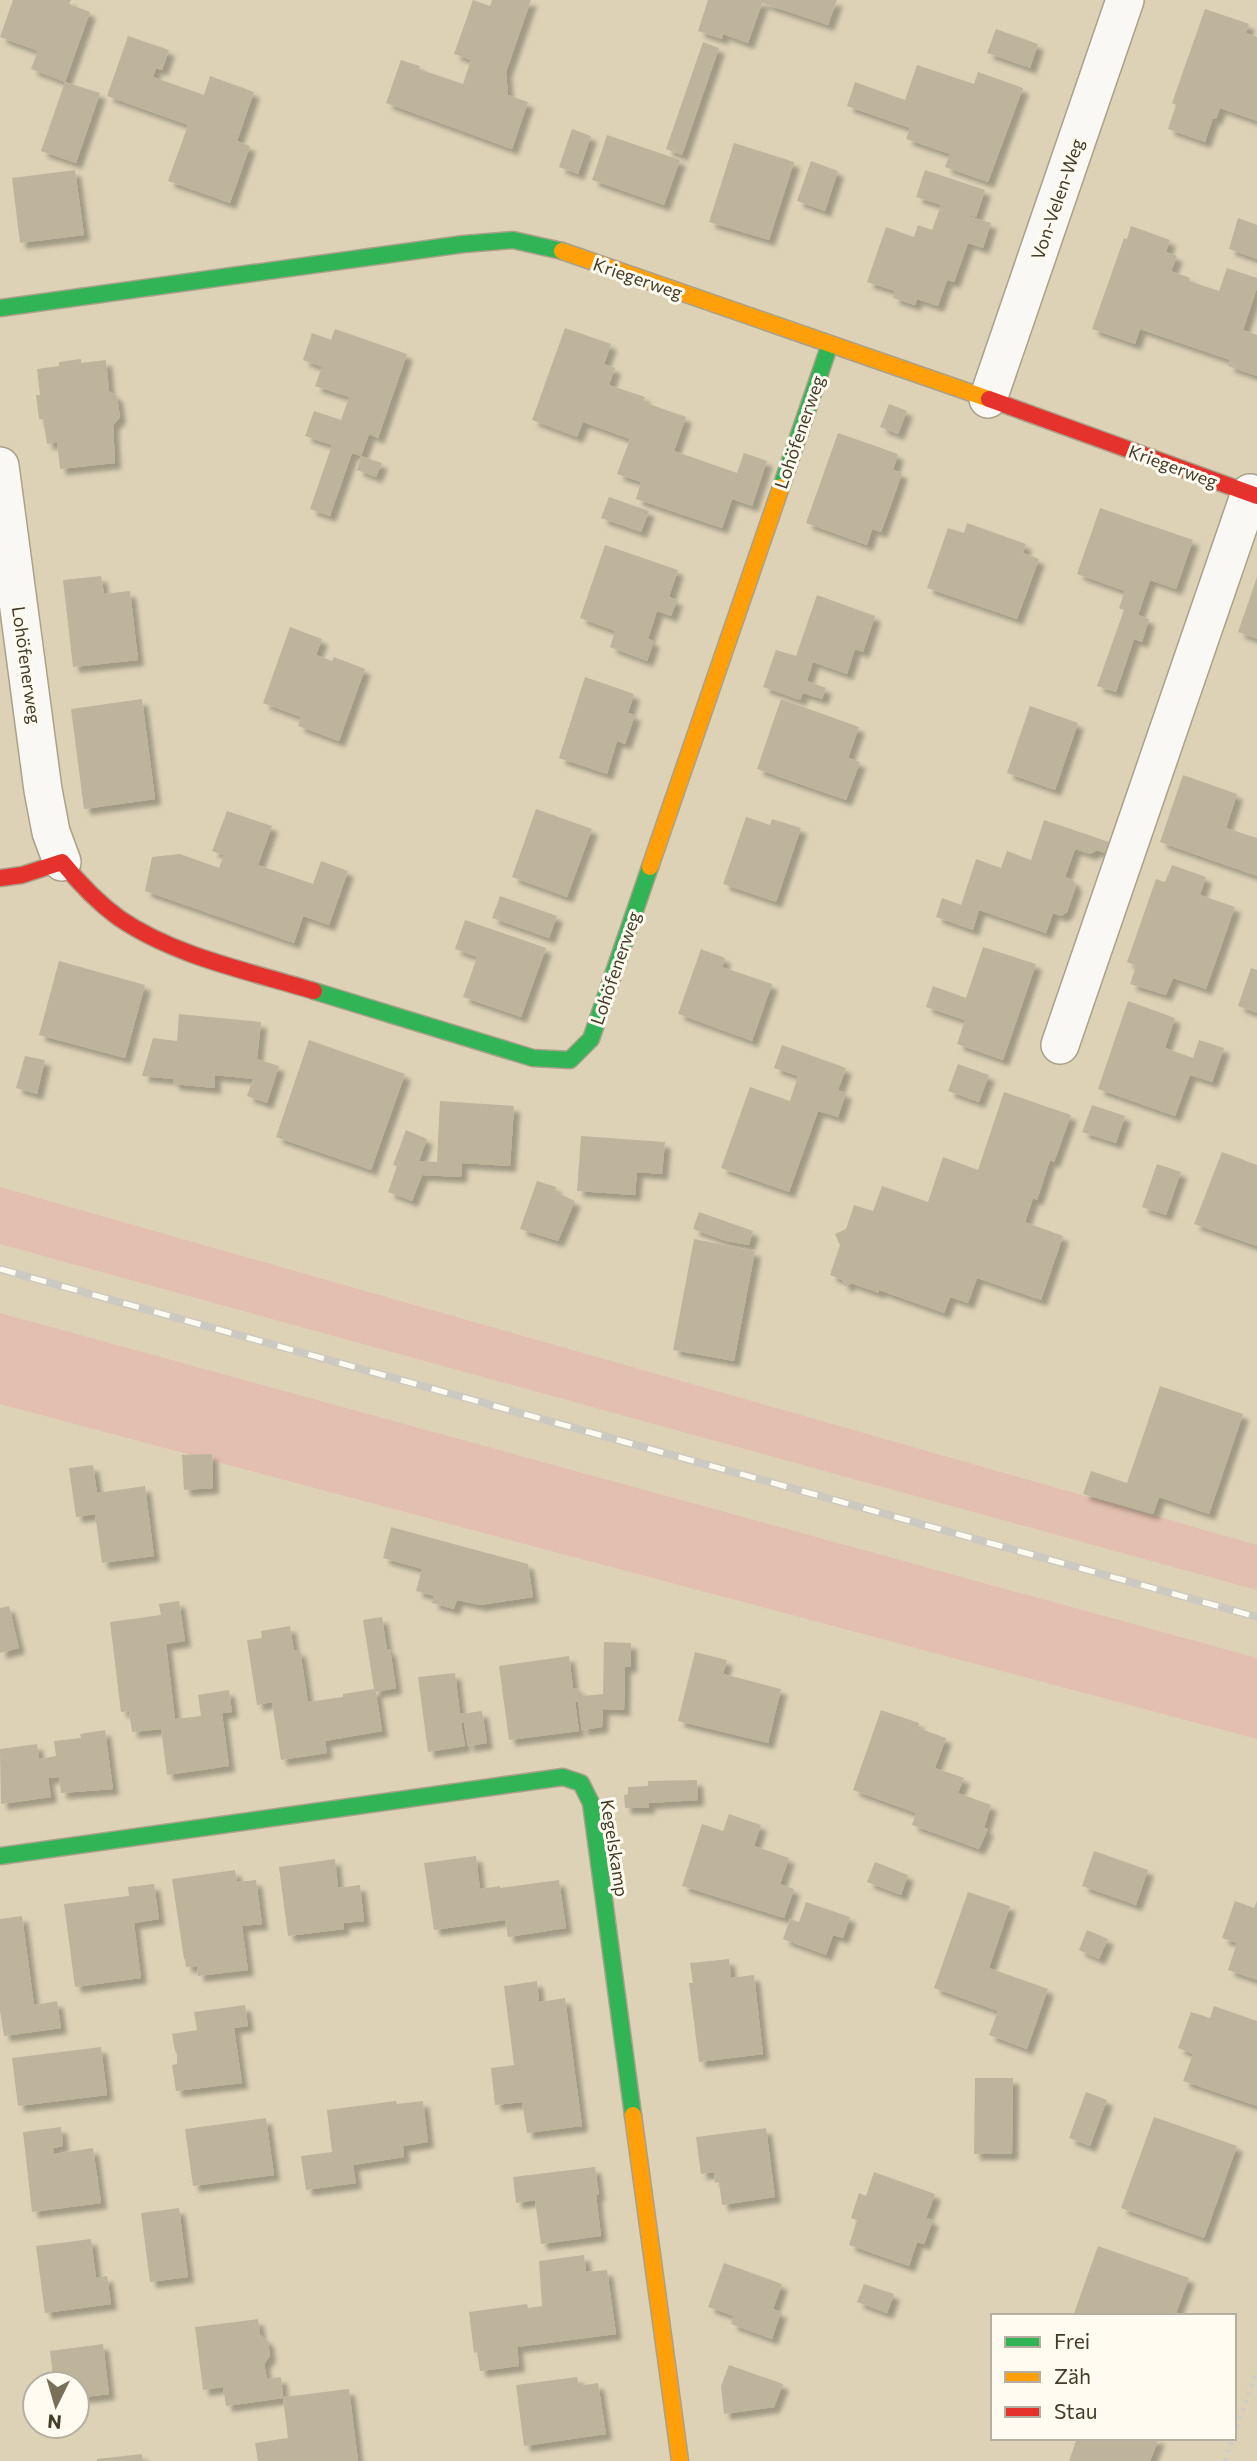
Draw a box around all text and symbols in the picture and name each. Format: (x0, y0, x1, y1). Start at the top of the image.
street label: Von-Velen-Weg (1026, 135, 1088, 263)
street label: Kriegerweg (590, 252, 686, 304)
street label: Lohöfenerweg (769, 372, 829, 492)
street label: Kriegerweg (1126, 440, 1221, 492)
street label: Lohöfenerweg (8, 605, 46, 725)
street label: Lohöfenerweg (585, 908, 645, 1028)
street label: Kegelskamp (596, 1798, 634, 1898)
legend (991, 2314, 1236, 2440)
text: Frei (1054, 2328, 1090, 2353)
text: Zäh (1054, 2363, 1091, 2388)
north arrow (21, 2370, 91, 2440)
text: Stau (1054, 2398, 1097, 2423)
text: N (46, 2410, 63, 2435)

